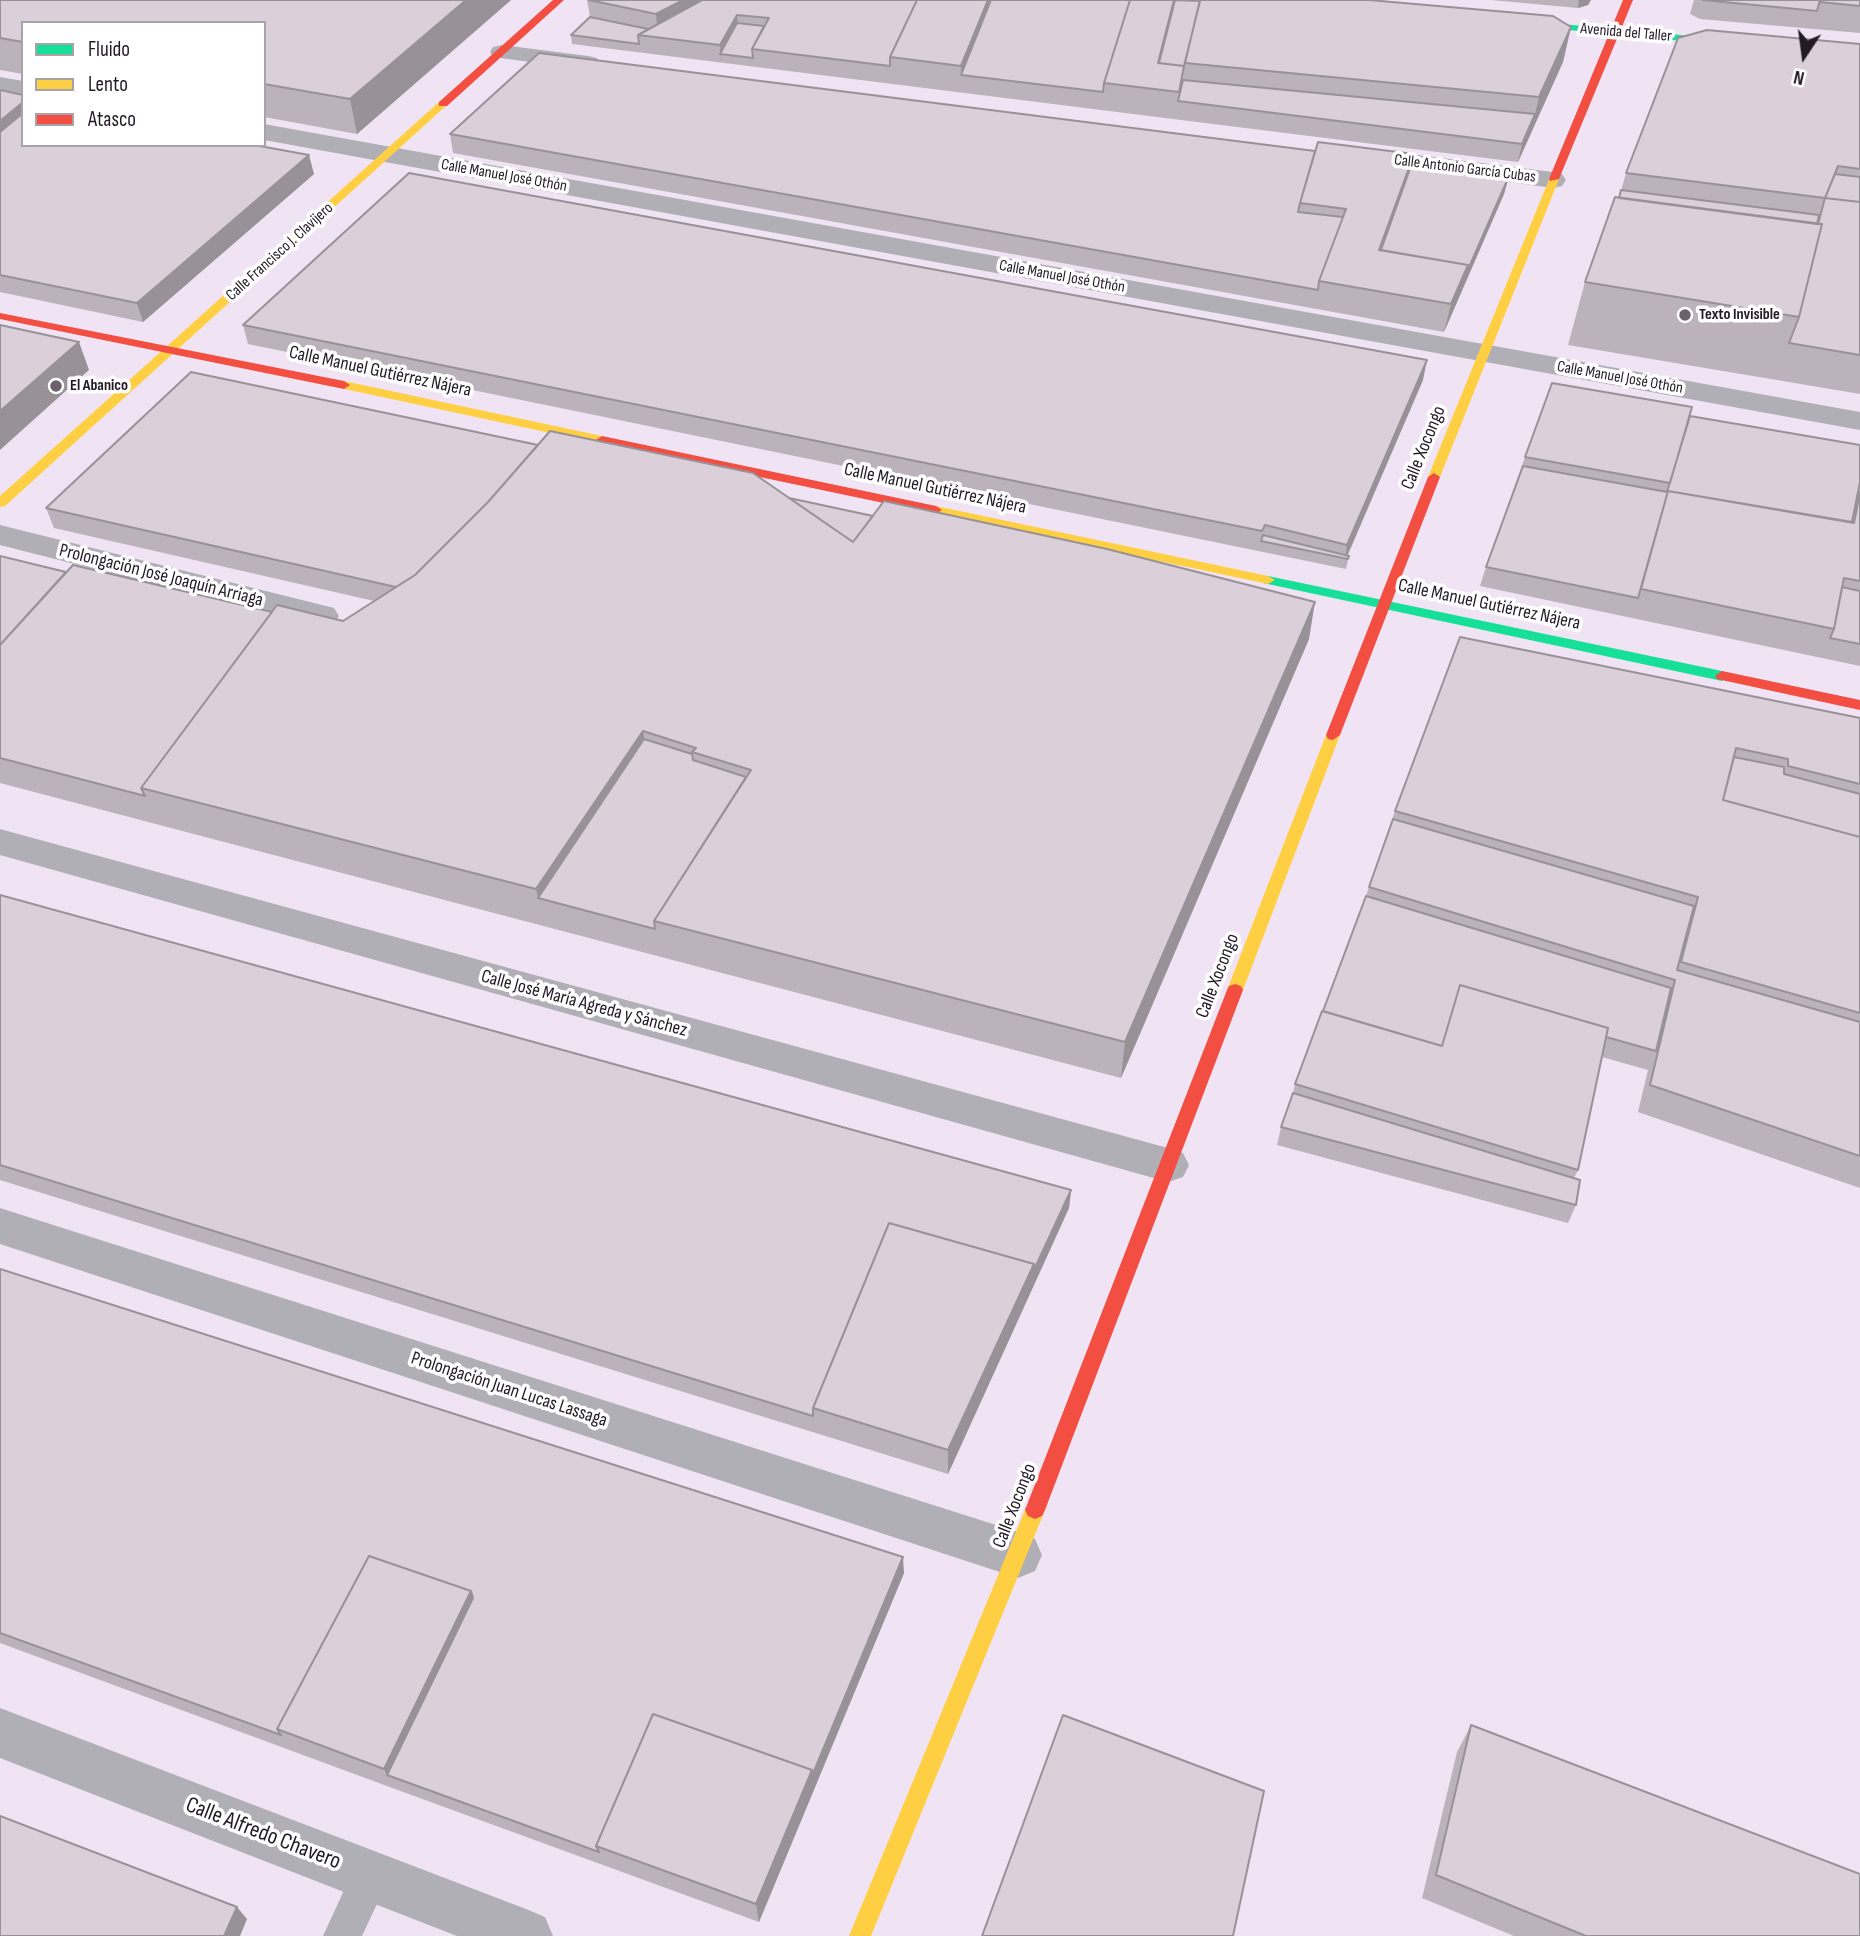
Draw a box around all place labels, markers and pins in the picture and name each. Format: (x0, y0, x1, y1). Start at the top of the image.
place label: Texto Invisible (1699, 305, 1780, 325)
marker: Texto Invisible (1677, 307, 1693, 323)
place label: El Abanico (70, 376, 128, 396)
marker: El Abanico (48, 378, 64, 394)

